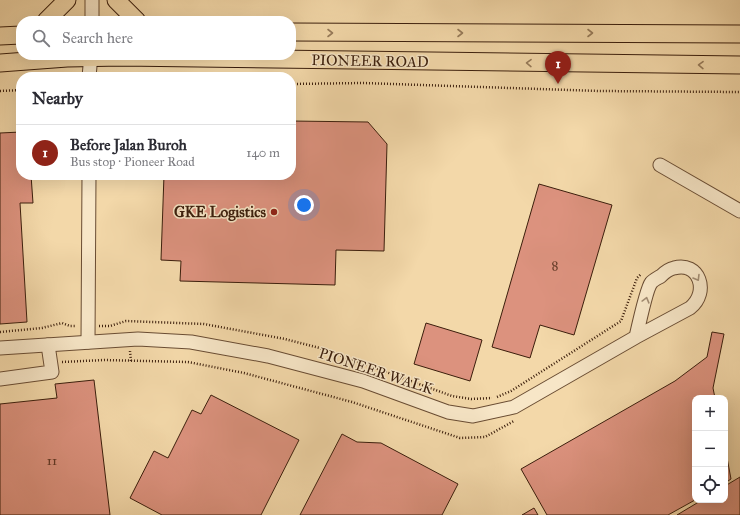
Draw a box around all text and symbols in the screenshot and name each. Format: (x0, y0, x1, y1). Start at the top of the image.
search box (16, 16, 296, 60)
icon: search (30, 27, 52, 49)
text: Search here (62, 29, 133, 47)
one-way arrow (327, 29, 333, 37)
one-way arrow (457, 29, 463, 37)
one-way arrow (587, 29, 593, 37)
street label: PIONEER ROAD (311, 51, 429, 71)
pin: 1 (545, 51, 571, 84)
one-way arrow (526, 59, 532, 67)
one-way arrow (698, 61, 704, 69)
text: Nearby (32, 88, 83, 109)
text: Before Jalan Buroh (70, 136, 187, 154)
text: 1 (42, 145, 48, 161)
text: 140 m (246, 145, 280, 161)
text: Bus stop · Pioneer Road (70, 154, 195, 170)
your location (294, 195, 314, 215)
place label: GKE Logistics (174, 203, 267, 222)
marker: GKE Logistics (269, 207, 279, 217)
house number: 8 (552, 258, 559, 274)
one-way arrow (692, 274, 700, 281)
one-way arrow (641, 297, 650, 304)
street label: PIONEER WALK (316, 344, 436, 398)
map controls (692, 395, 728, 503)
button: + (692, 395, 728, 431)
button: − (692, 431, 728, 467)
house number: 11 (47, 453, 57, 469)
button: locate (692, 467, 728, 503)

